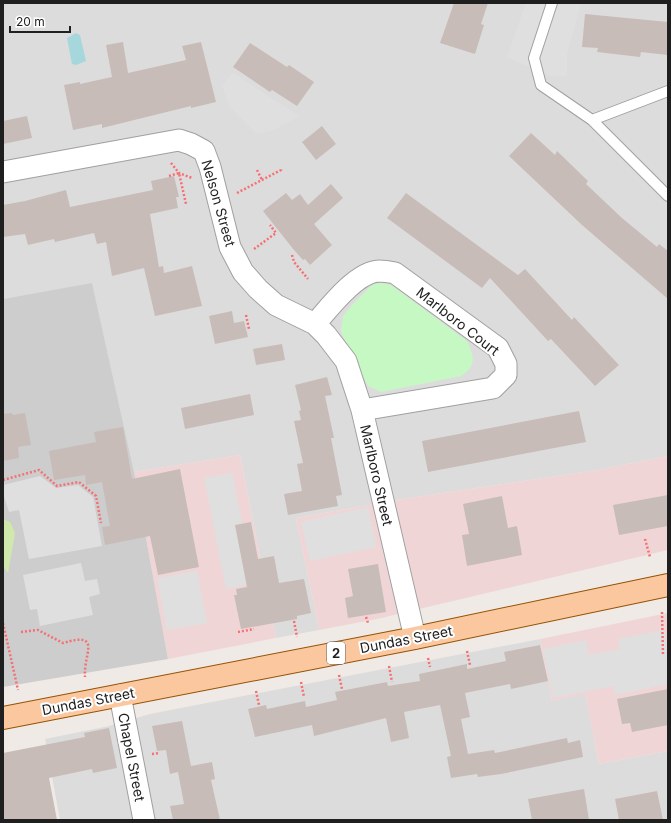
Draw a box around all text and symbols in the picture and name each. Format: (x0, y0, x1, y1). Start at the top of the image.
scale bar (10, 8, 70, 34)
text: 20 m (16, 14, 45, 29)
street label: Nelson Street (198, 158, 240, 249)
street label: Marlboro Court (413, 283, 503, 359)
street label: Marlboro Street (357, 423, 397, 528)
street label: Dundas Street (358, 622, 454, 656)
road number: 2 (327, 642, 345, 664)
street label: Dundas Street (40, 684, 136, 718)
street label: Chapel Street (115, 711, 149, 803)

